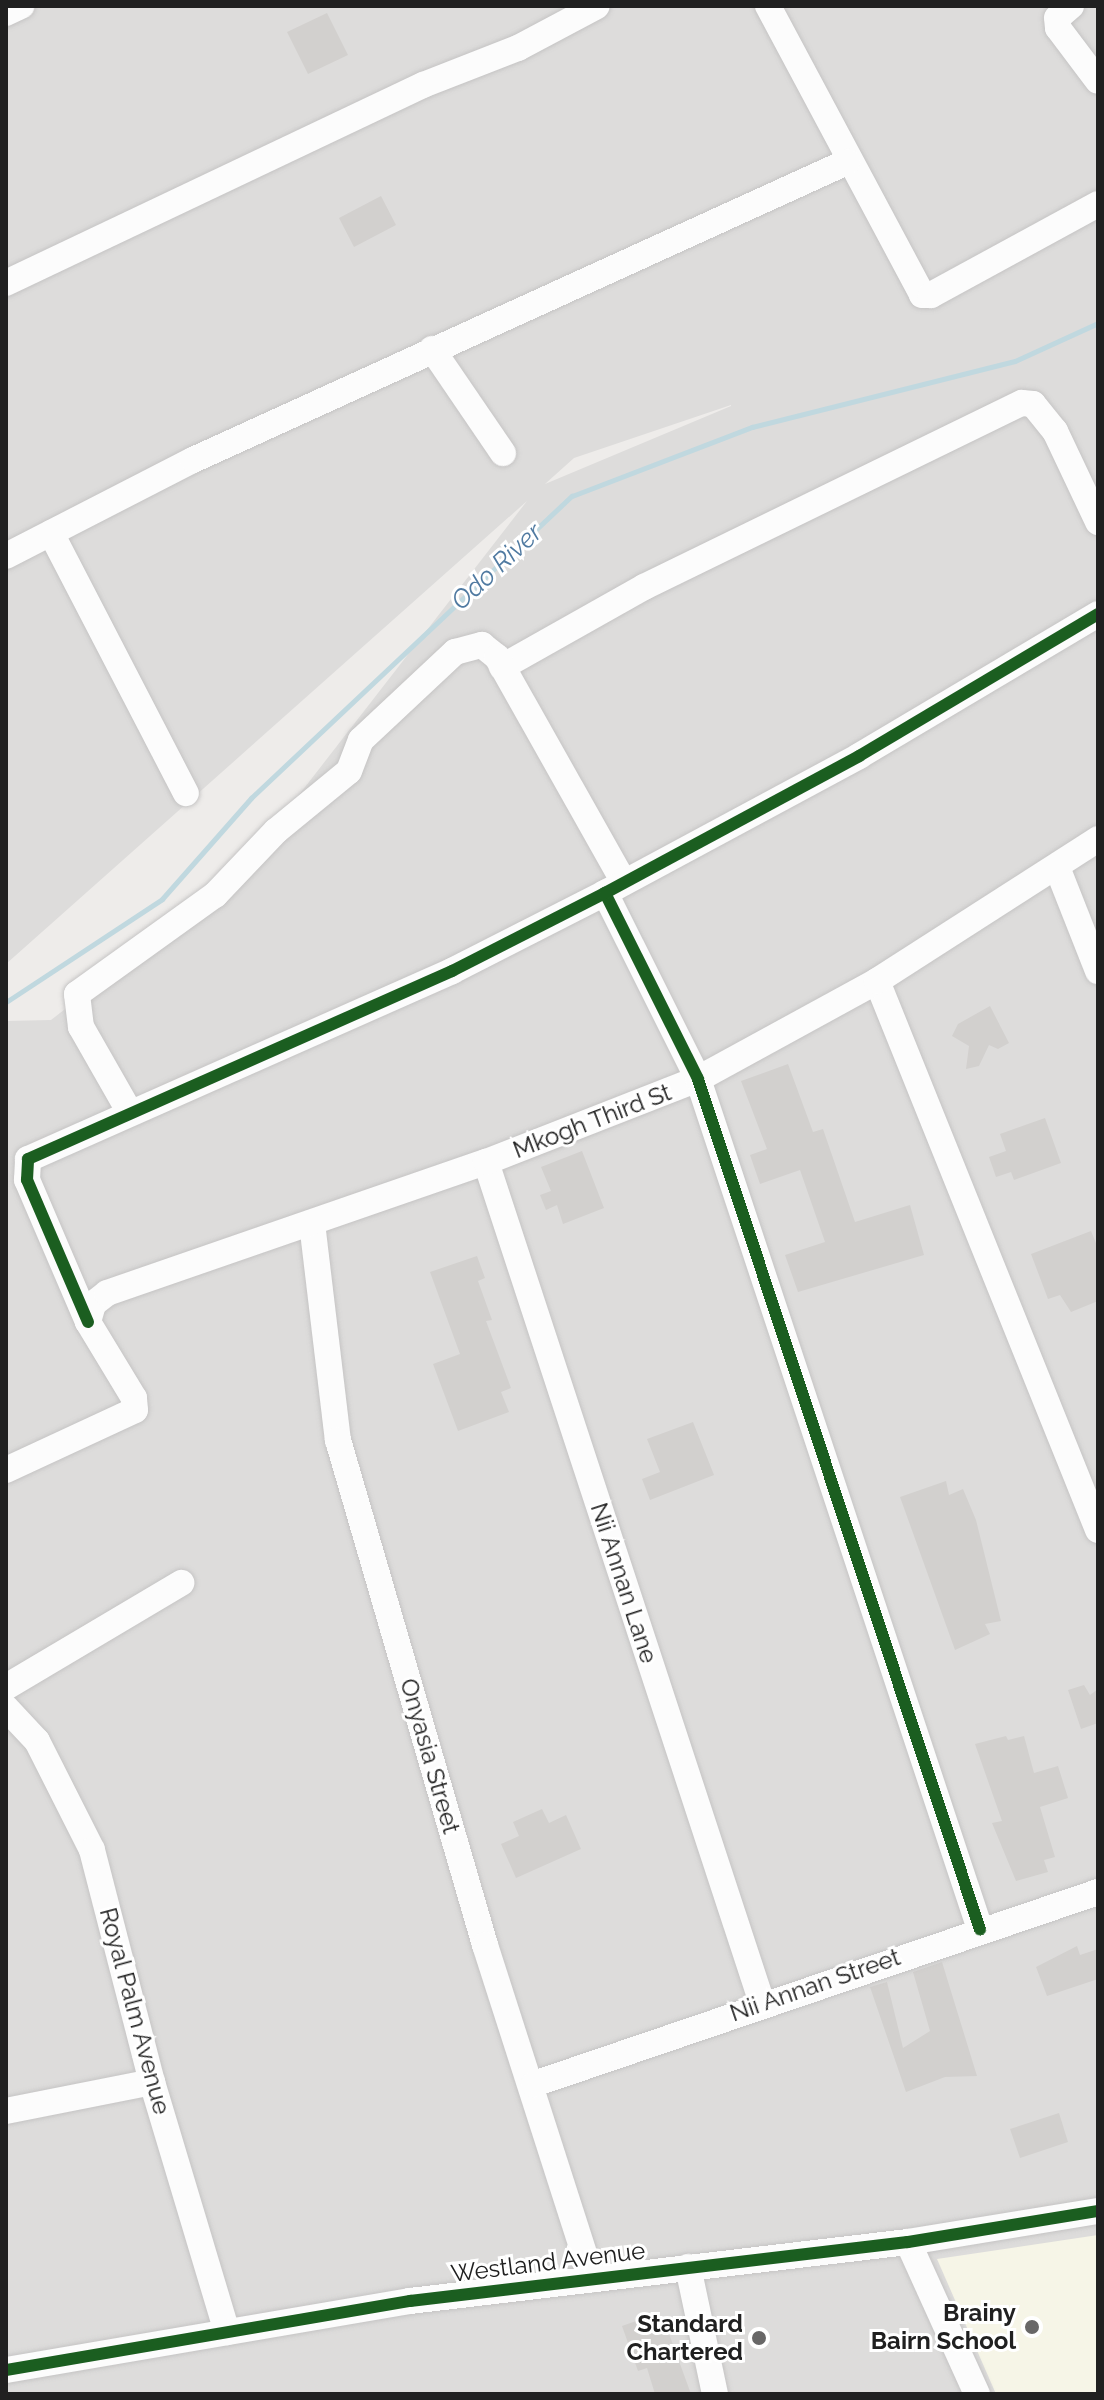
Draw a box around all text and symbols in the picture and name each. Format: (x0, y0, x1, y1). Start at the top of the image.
water label: Odo River (445, 517, 549, 617)
street label: Mkogh Third St (509, 1078, 675, 1164)
street label: Nii Annan Lane (584, 1499, 664, 1667)
street label: Onyasia Street (394, 1675, 466, 1837)
street label: Royal Palm Avenue (93, 1904, 177, 2118)
street label: Nii Annan Street (726, 1942, 904, 2028)
street label: Westland Avenue (449, 2236, 647, 2288)
place label: Brainy Bairn School (871, 2299, 1016, 2355)
place label: Standard Chartered (627, 2310, 743, 2366)
marker: Brainy Bairn School (1023, 2318, 1041, 2336)
marker: Standard Chartered (750, 2329, 768, 2347)

